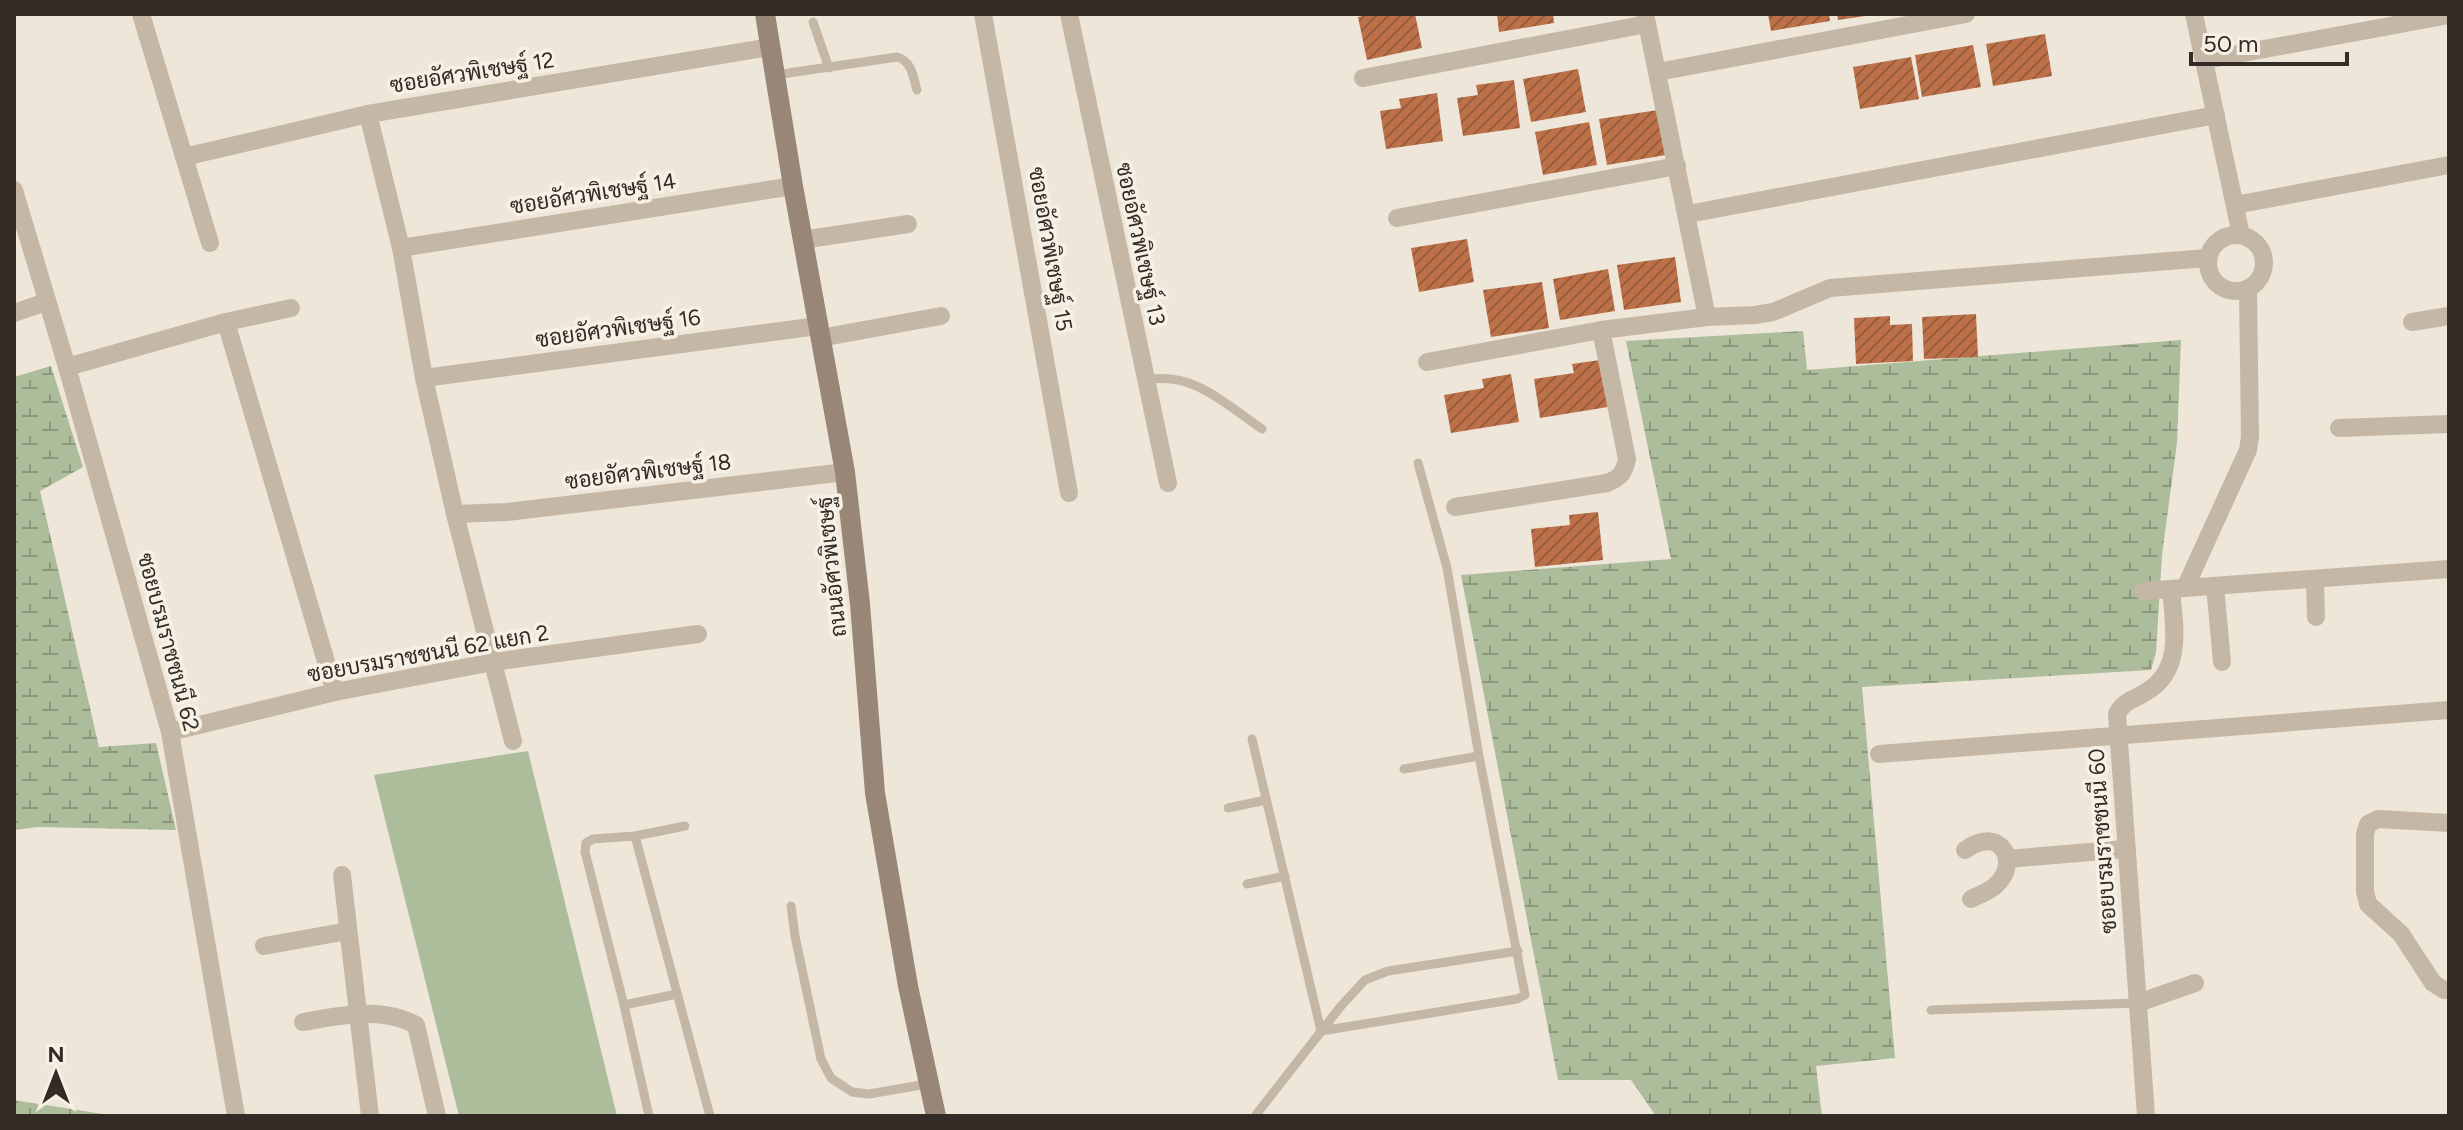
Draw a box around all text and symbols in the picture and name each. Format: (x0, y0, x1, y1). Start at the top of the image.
scale bar (2191, 16, 2347, 66)
text: 50 m (2203, 29, 2259, 58)
street label: ซอยอัศวพิเชษฐ์ 12 (388, 45, 557, 101)
street label: ซอยอัศวพิเชษฐ์ 13 (1108, 160, 1172, 328)
street label: ซอยอัศวพิเชษฐ์ 15 (1021, 165, 1079, 334)
street label: ซอยอัศวพิเชษฐ์ 14 (508, 166, 678, 222)
street label: ซอยอัศวพิเชษฐ์ 16 (534, 303, 703, 355)
street label: ซอยอัศวพิเชษฐ์ 18 (563, 447, 733, 497)
street label: ถนนอัศวพิเชษฐ์ (810, 495, 854, 639)
street label: ซอยบรมราชชนนี 62 (132, 550, 205, 734)
street label: ซอยบรมราชชนนี 62 แยก 2 (305, 619, 551, 688)
street label: ซอยบรมราชชนนี 60 (2083, 748, 2122, 934)
north arrow (16, 1034, 96, 1114)
text: N (47, 1041, 65, 1068)

